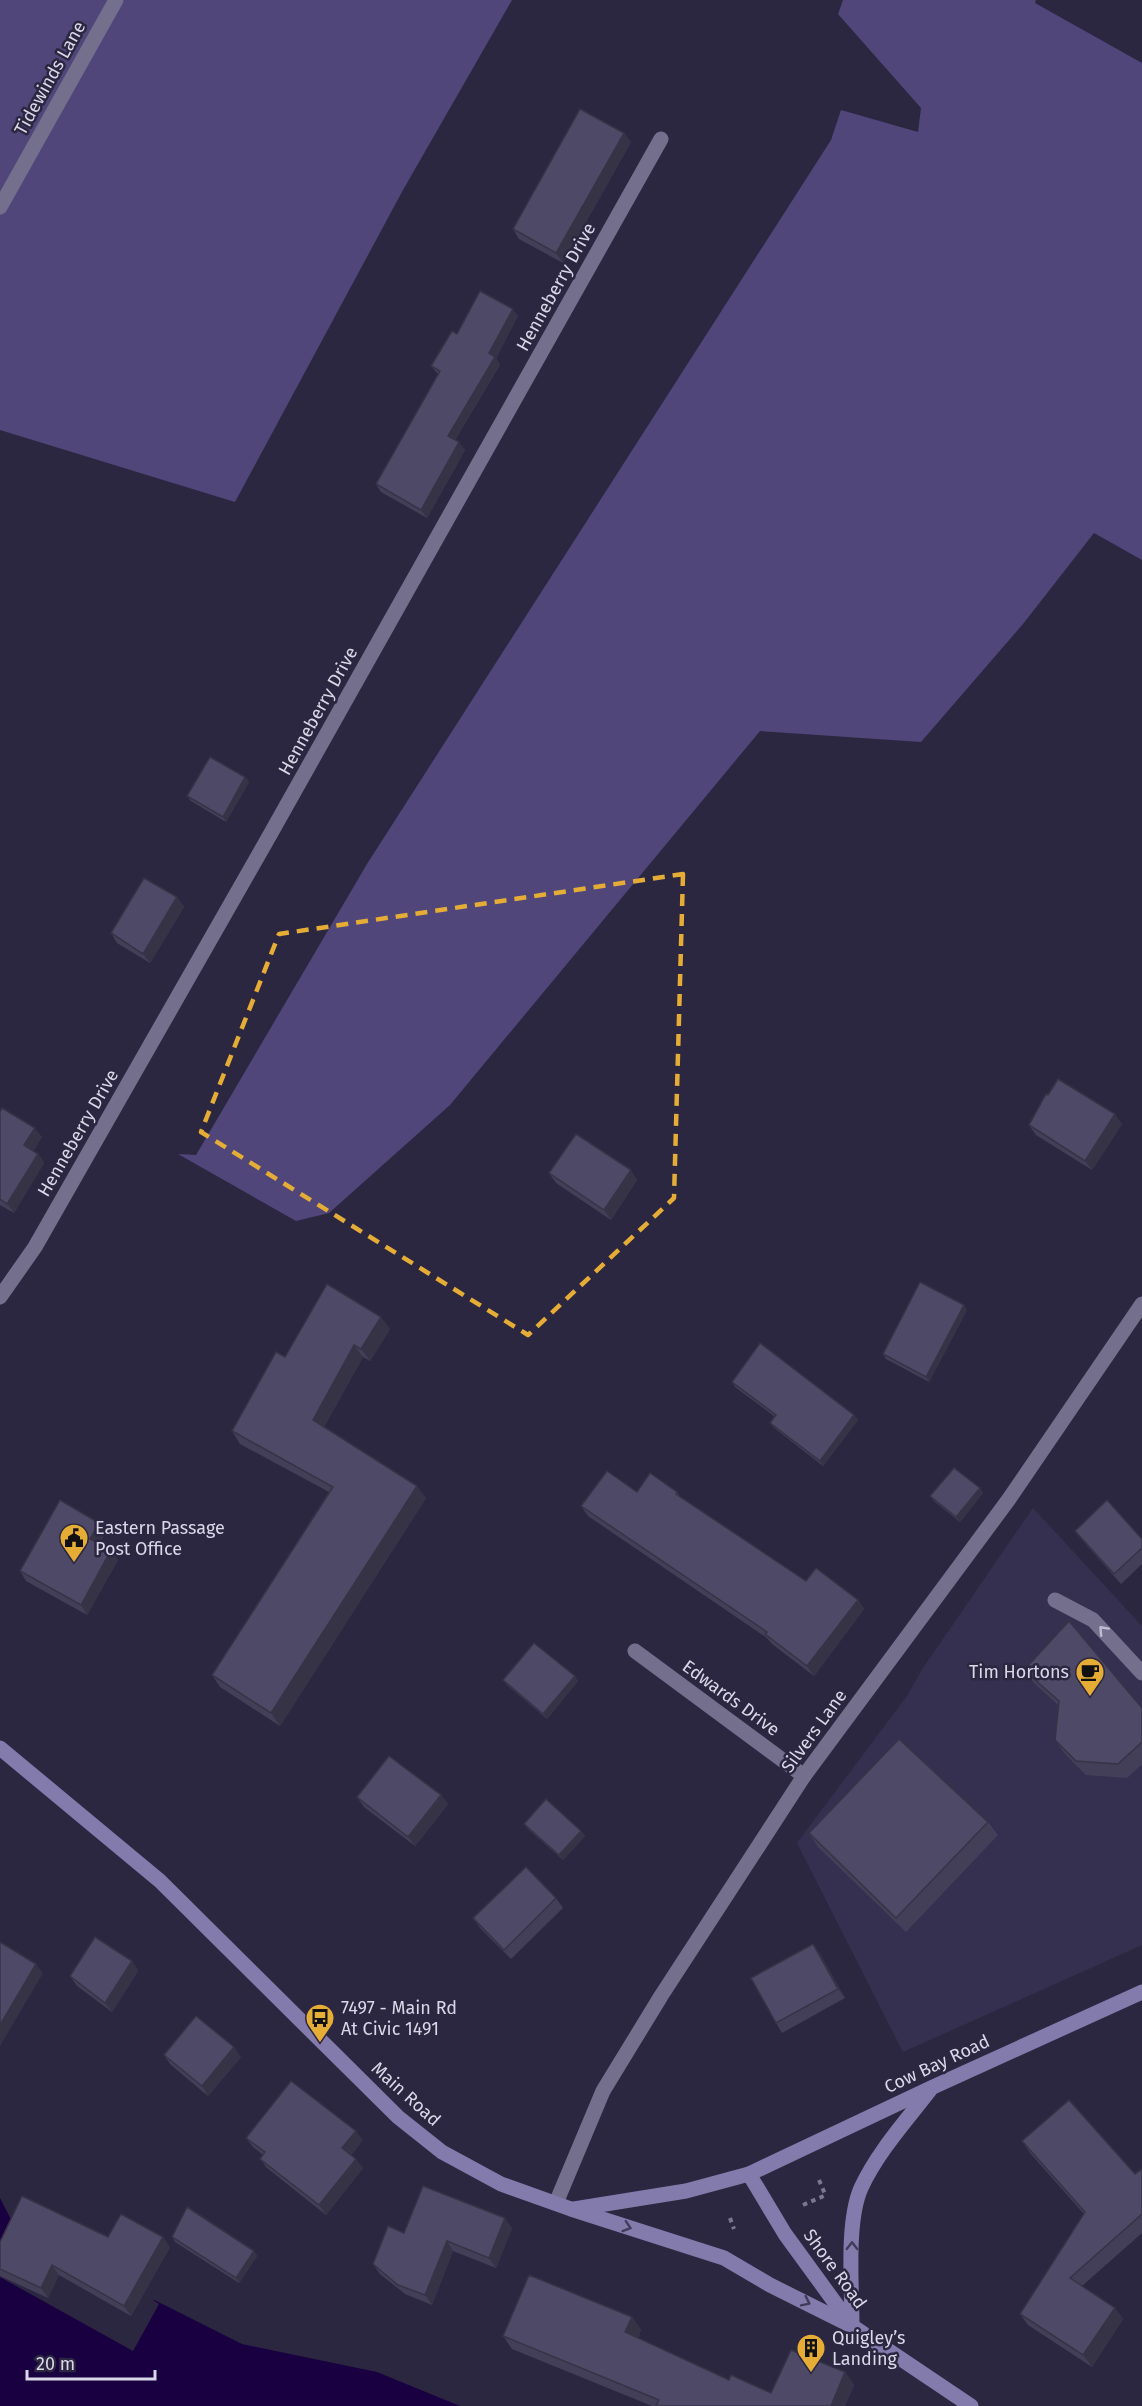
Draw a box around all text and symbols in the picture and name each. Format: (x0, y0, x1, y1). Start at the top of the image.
street label: Tidewinds Lane (10, 17, 90, 139)
street label: Henneberry Drive (512, 219, 600, 355)
street label: Henneberry Drive (274, 643, 362, 779)
street label: Henneberry Drive (33, 1065, 123, 1201)
place label: Eastern Passage Post Office (95, 1517, 225, 1560)
public building icon: Eastern Passage Post Office (58, 1522, 90, 1564)
one-way arrow (1099, 1626, 1110, 1637)
street label: Edwards Drive (678, 1655, 784, 1741)
cafe icon: Tim Hortons (1074, 1656, 1106, 1698)
place label: Tim Hortons (969, 1661, 1069, 1683)
street label: Silvers Lane (776, 1685, 852, 1777)
place label: 7497 - Main Rd At Civic 1491 (341, 1997, 457, 2040)
bus stop icon: 7497 - Main Rd At Civic 1491 (304, 2002, 336, 2044)
street label: Cow Bay Road (881, 2030, 993, 2098)
street label: Main Road (367, 2057, 445, 2131)
one-way arrow (621, 2220, 632, 2232)
street label: Shore Road (799, 2225, 871, 2313)
one-way arrow (846, 2242, 859, 2251)
one-way arrow (799, 2295, 810, 2307)
place label: Quigley’s Landing (832, 2327, 905, 2370)
building icon: Quigley’s Landing (795, 2332, 827, 2374)
scale bar (27, 2343, 154, 2381)
text: 20 m (36, 2353, 75, 2375)

